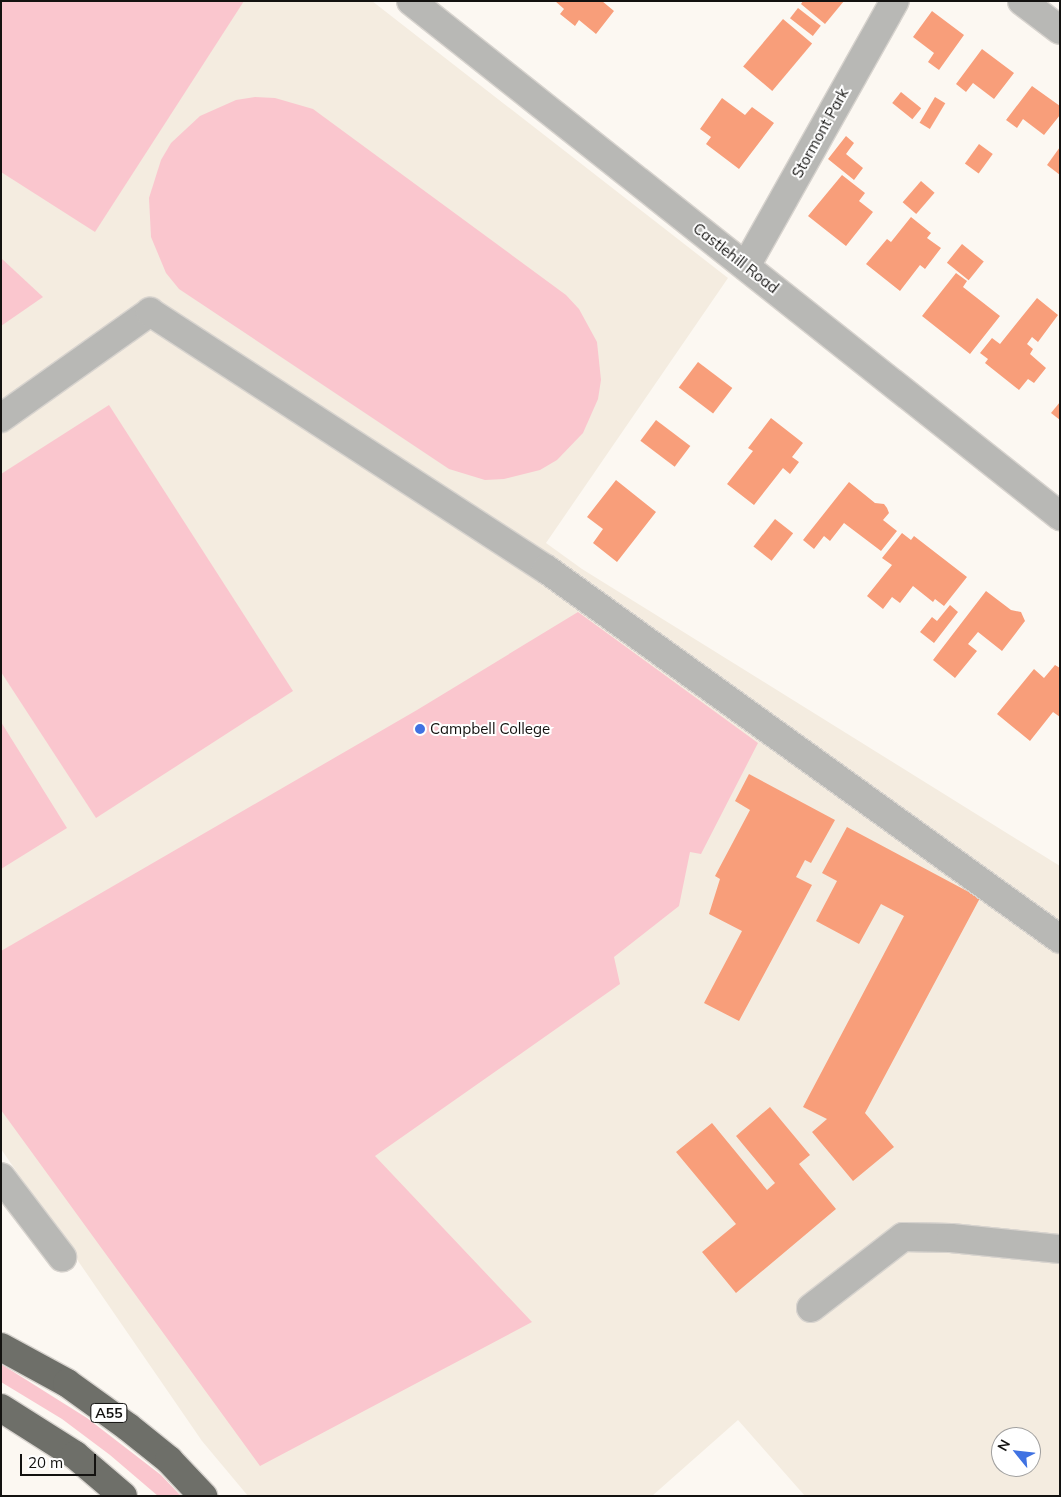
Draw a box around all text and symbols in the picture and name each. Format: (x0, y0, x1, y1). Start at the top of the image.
street label: Stormont Park (788, 85, 852, 181)
street label: Castlehill Road (690, 219, 782, 297)
place label: Campbell College (430, 720, 550, 738)
marker: Campbell College (414, 723, 426, 735)
road number: A55 (90, 1402, 128, 1425)
north arrow (991, 1427, 1041, 1477)
text: N (993, 1436, 1014, 1454)
scale bar (22, 1444, 99, 1476)
text: 20 m (28, 1453, 63, 1472)

